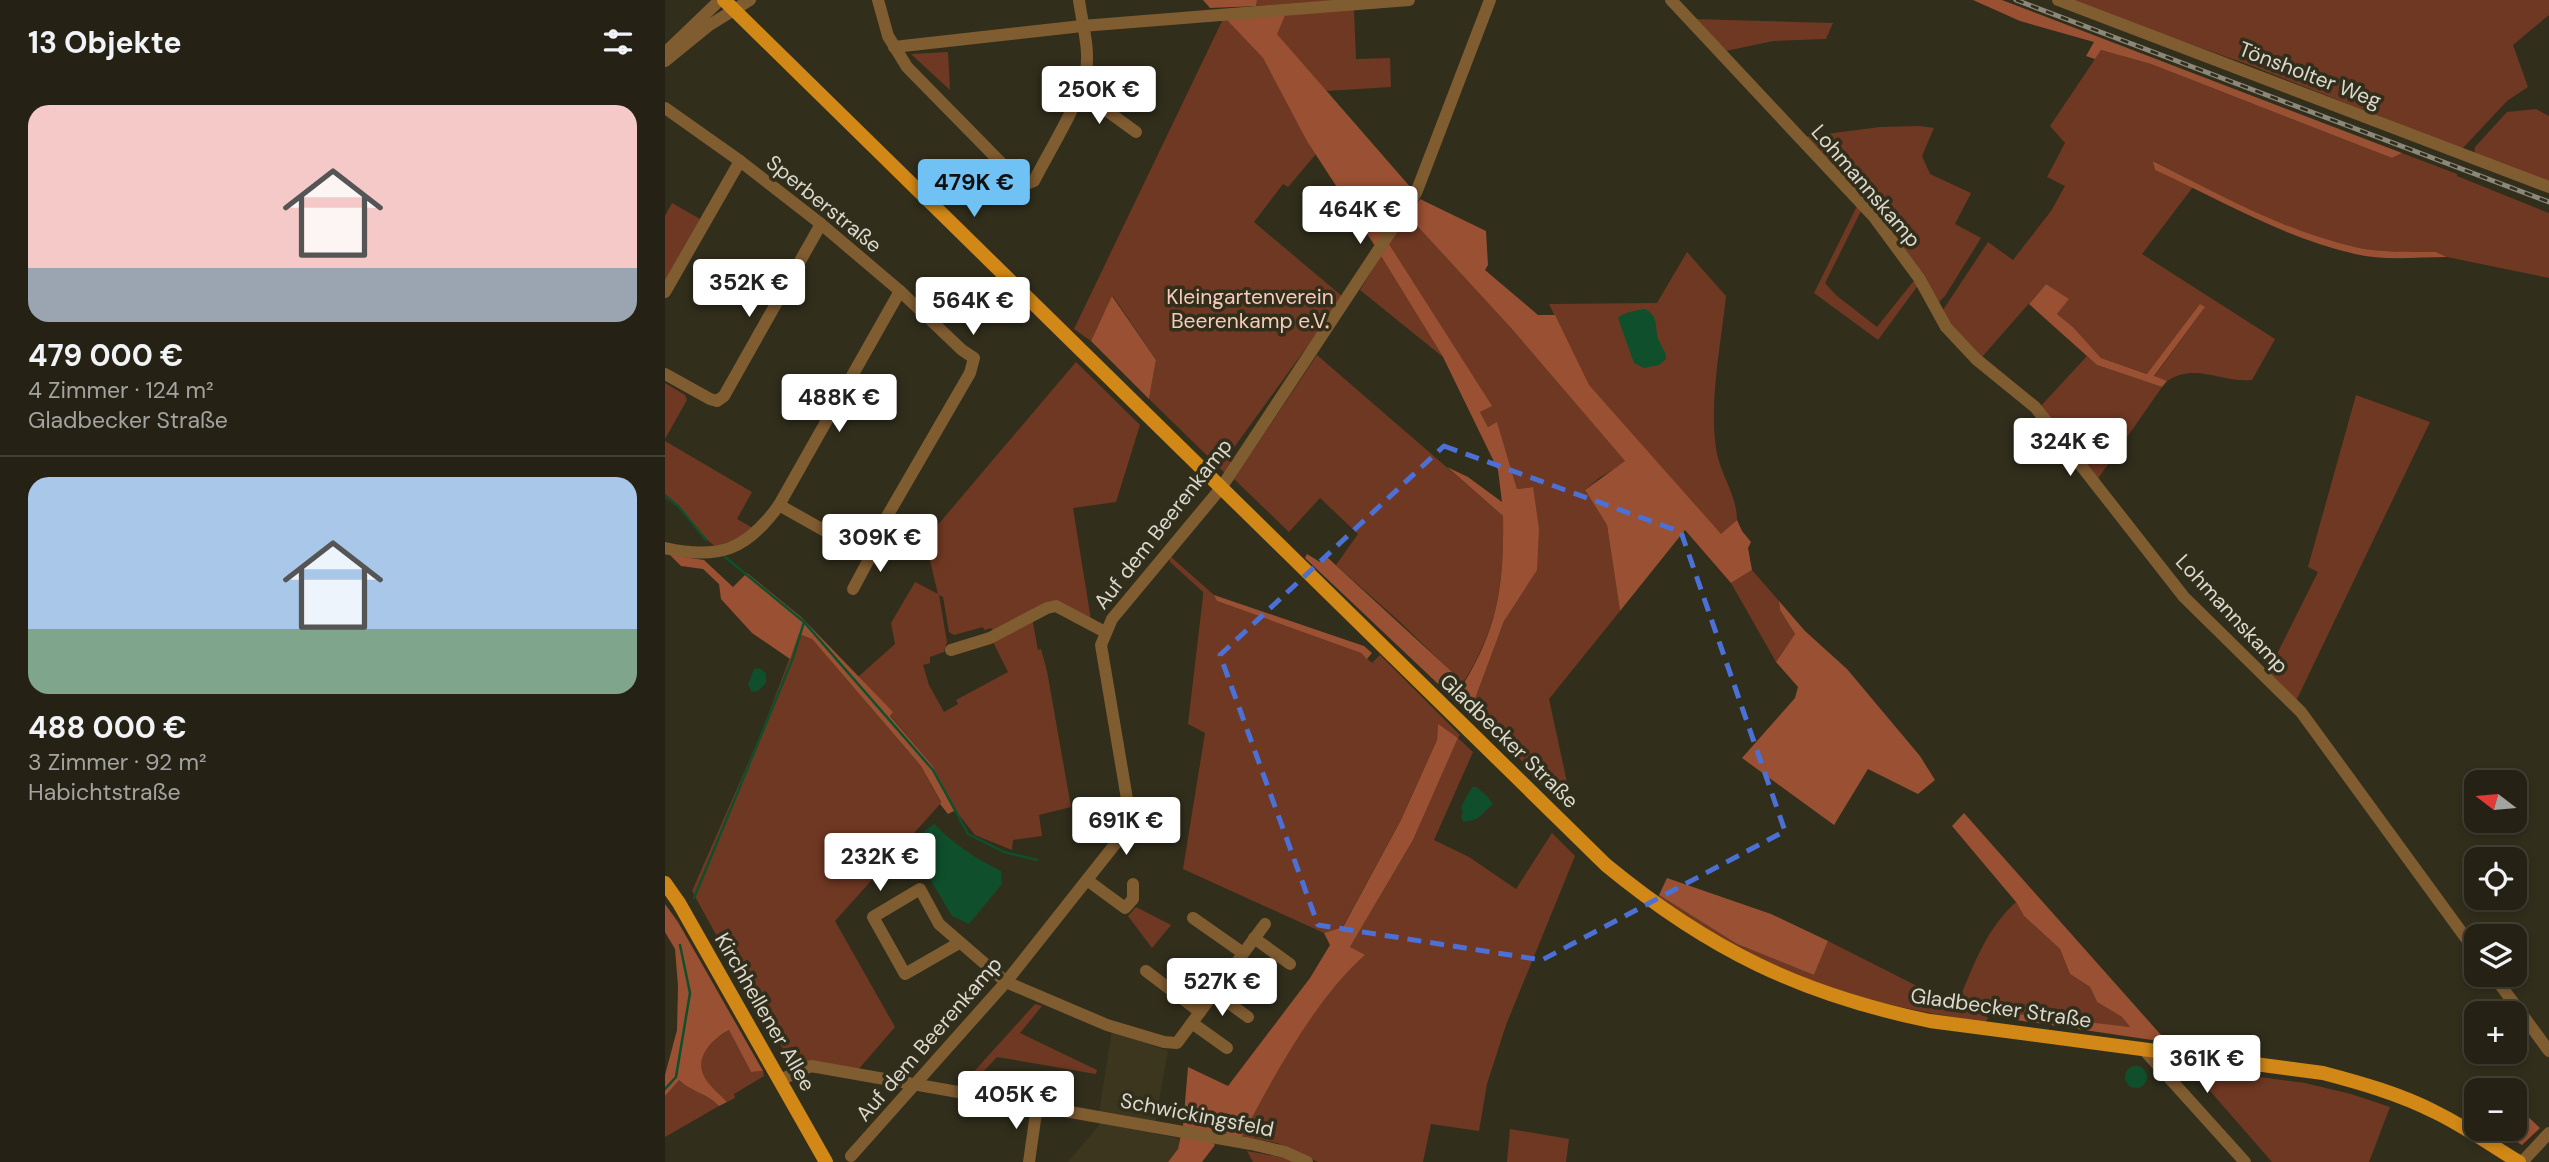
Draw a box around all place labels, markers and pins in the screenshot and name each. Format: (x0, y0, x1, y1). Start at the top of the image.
pin: 250K € (1042, 66, 1156, 126)
pin: 479K € (917, 160, 1031, 219)
pin: 464K € (1303, 187, 1417, 246)
pin: 352K € (692, 260, 806, 319)
pin: 564K € (916, 278, 1030, 337)
pin: 488K € (782, 374, 896, 434)
pin: 324K € (2013, 419, 2127, 478)
pin: 309K € (823, 514, 937, 574)
pin: 691K € (1069, 798, 1183, 857)
pin: 232K € (823, 834, 937, 893)
pin: 527K € (1165, 958, 1279, 1018)
pin: 361K € (2150, 1036, 2264, 1095)
pin: 405K € (959, 1072, 1073, 1131)

